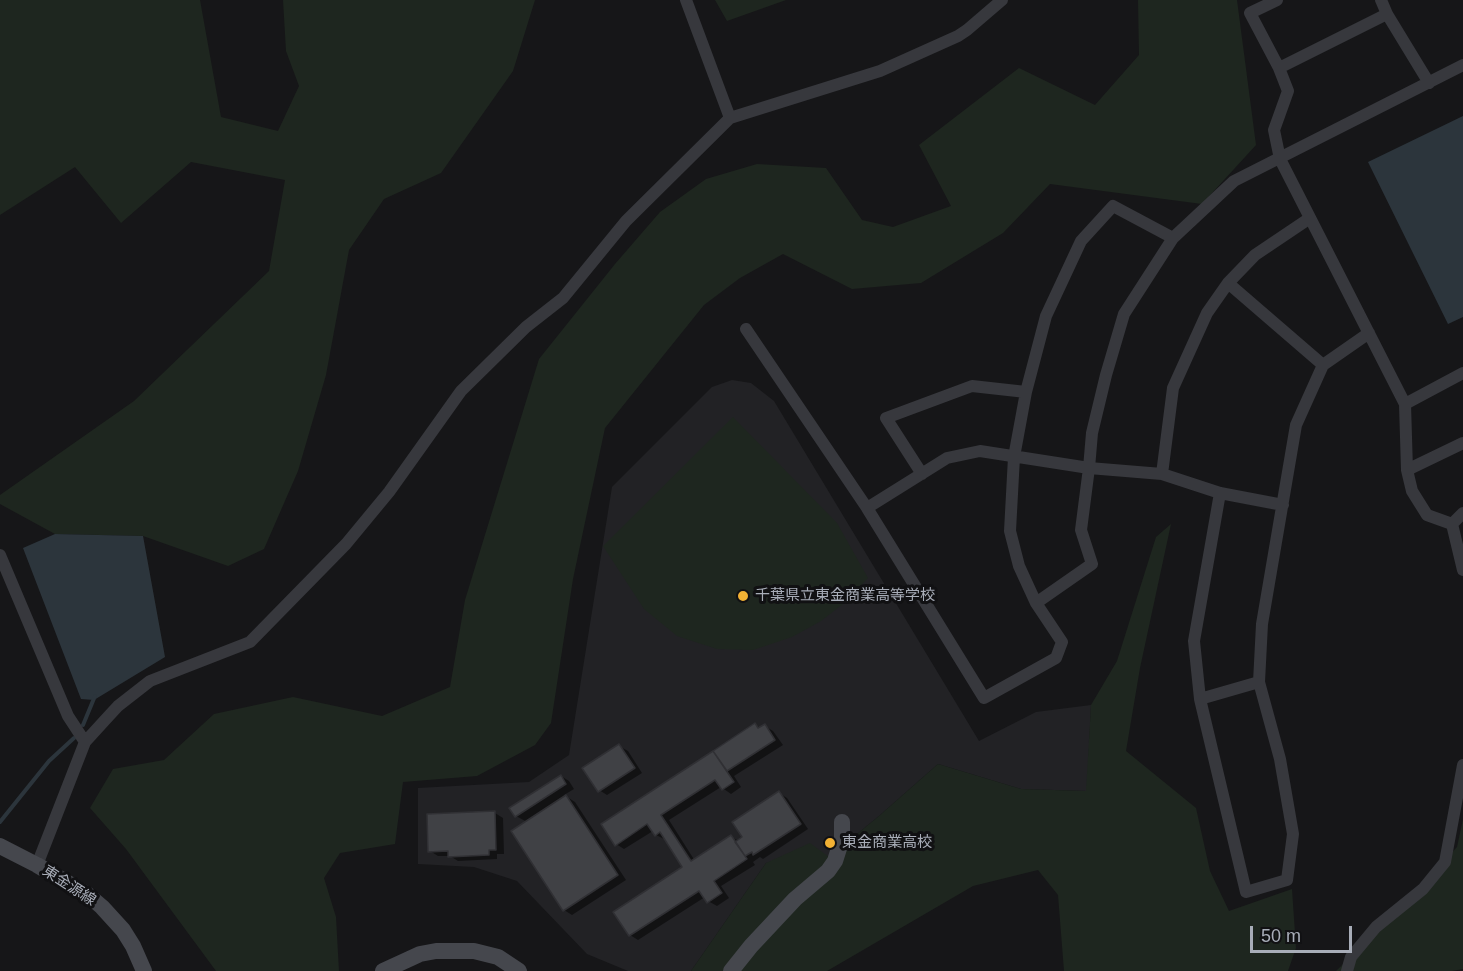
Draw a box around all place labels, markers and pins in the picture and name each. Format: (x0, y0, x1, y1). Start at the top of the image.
place label: 千葉県立東金商業高等学校 (755, 587, 935, 605)
marker: 千葉県立東金商業高等学校 (736, 589, 750, 603)
place label: 東金商業高校 (842, 834, 932, 852)
marker: 東金商業高校 (823, 836, 837, 850)

